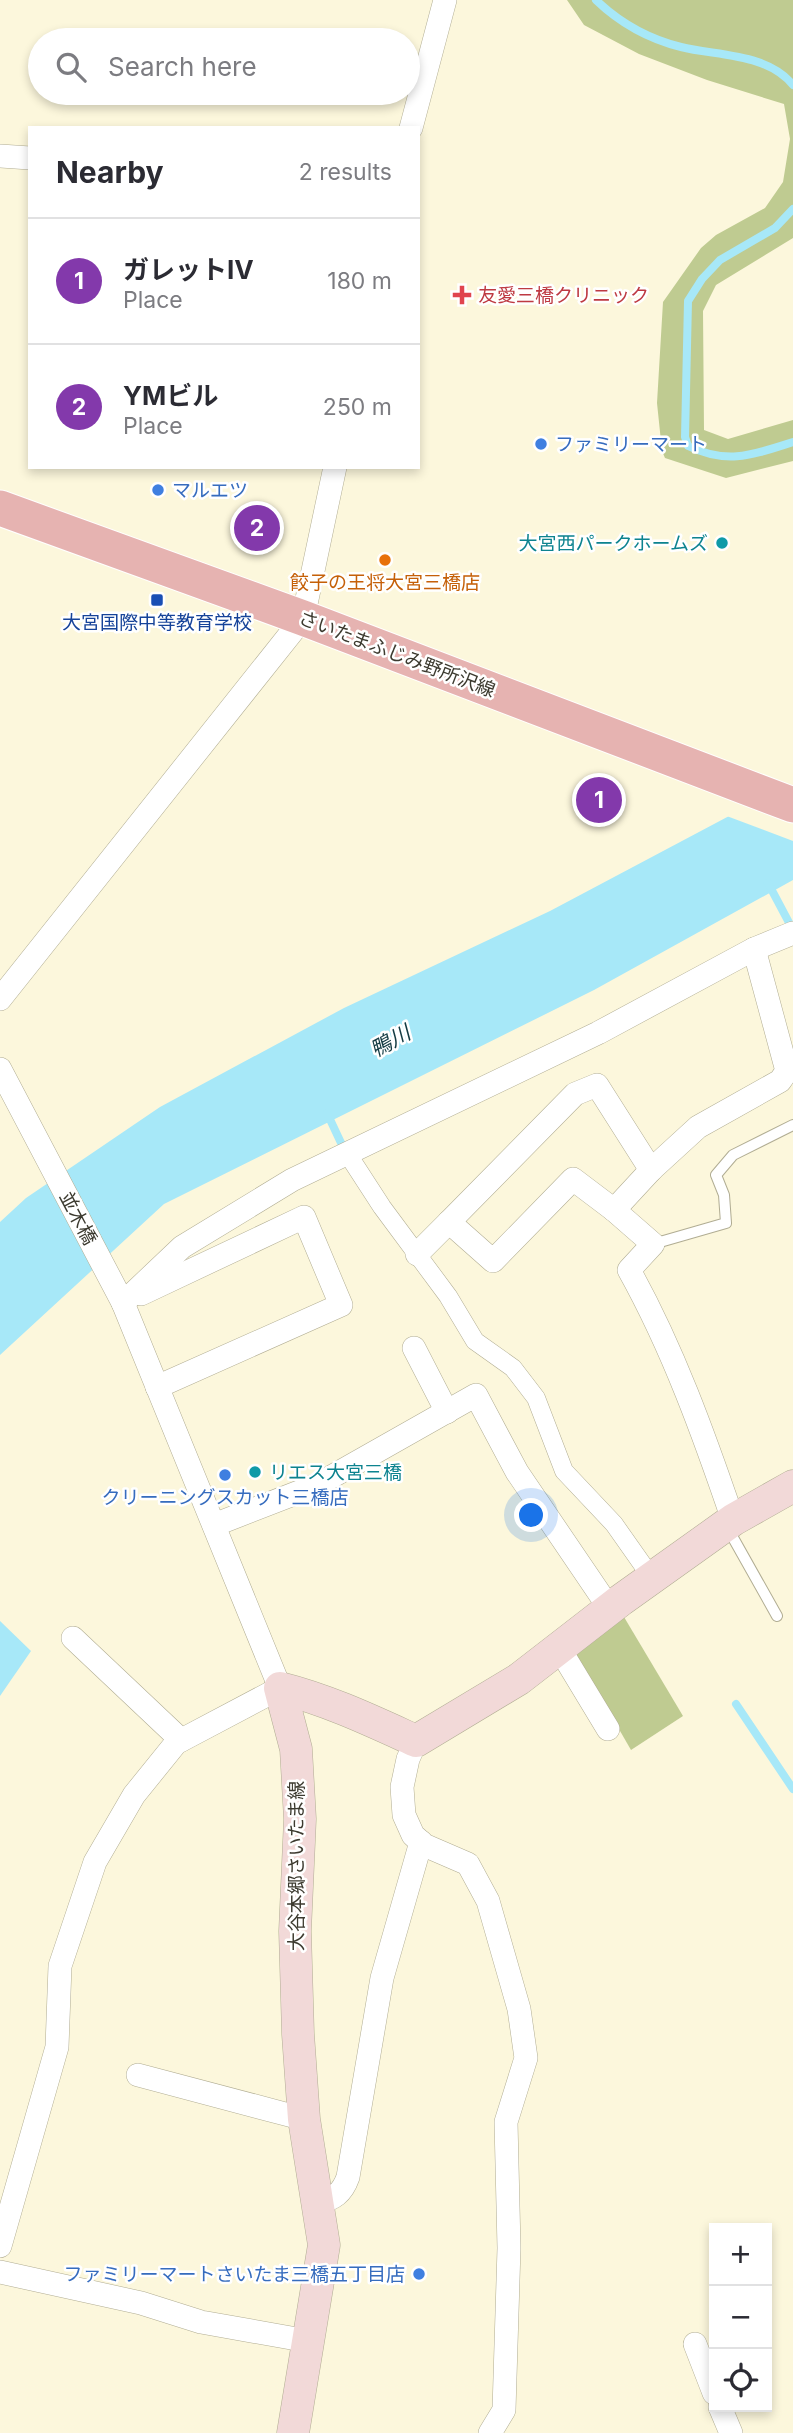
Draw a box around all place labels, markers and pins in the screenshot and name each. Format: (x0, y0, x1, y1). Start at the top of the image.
place label: 友愛三橋クリニック (478, 284, 649, 307)
marker: 友愛三橋クリニック (452, 285, 472, 305)
place label: ファミリーマート (555, 433, 707, 456)
marker: ファミリーマート (533, 436, 549, 452)
place label: マルエツ (172, 479, 248, 502)
marker: マルエツ (150, 482, 166, 498)
pin: 2 (234, 502, 280, 554)
place label: 大宮西パークホームズ (519, 532, 708, 555)
marker: 大宮西パークホームズ (714, 535, 730, 551)
marker: 餃子の王将大宮三橋店 (377, 552, 393, 568)
place label: 餃子の王将大宮三橋店 (290, 571, 480, 594)
marker: 大宮国際中等教育学校 (149, 592, 165, 608)
place label: 大宮国際中等教育学校 (62, 611, 252, 634)
pin: 1 (576, 774, 622, 826)
place label: リエス大宮三橋 (269, 1461, 402, 1484)
marker: リエス大宮三橋 (247, 1464, 263, 1480)
marker: クリーニングスカット三橋店 (217, 1467, 233, 1483)
place label: クリーニングスカット三橋店 (101, 1486, 349, 1509)
place label: ファミリーマートさいたま三橋五丁目店 (64, 2263, 405, 2286)
marker: ファミリーマートさいたま三橋五丁目店 (411, 2266, 427, 2282)

